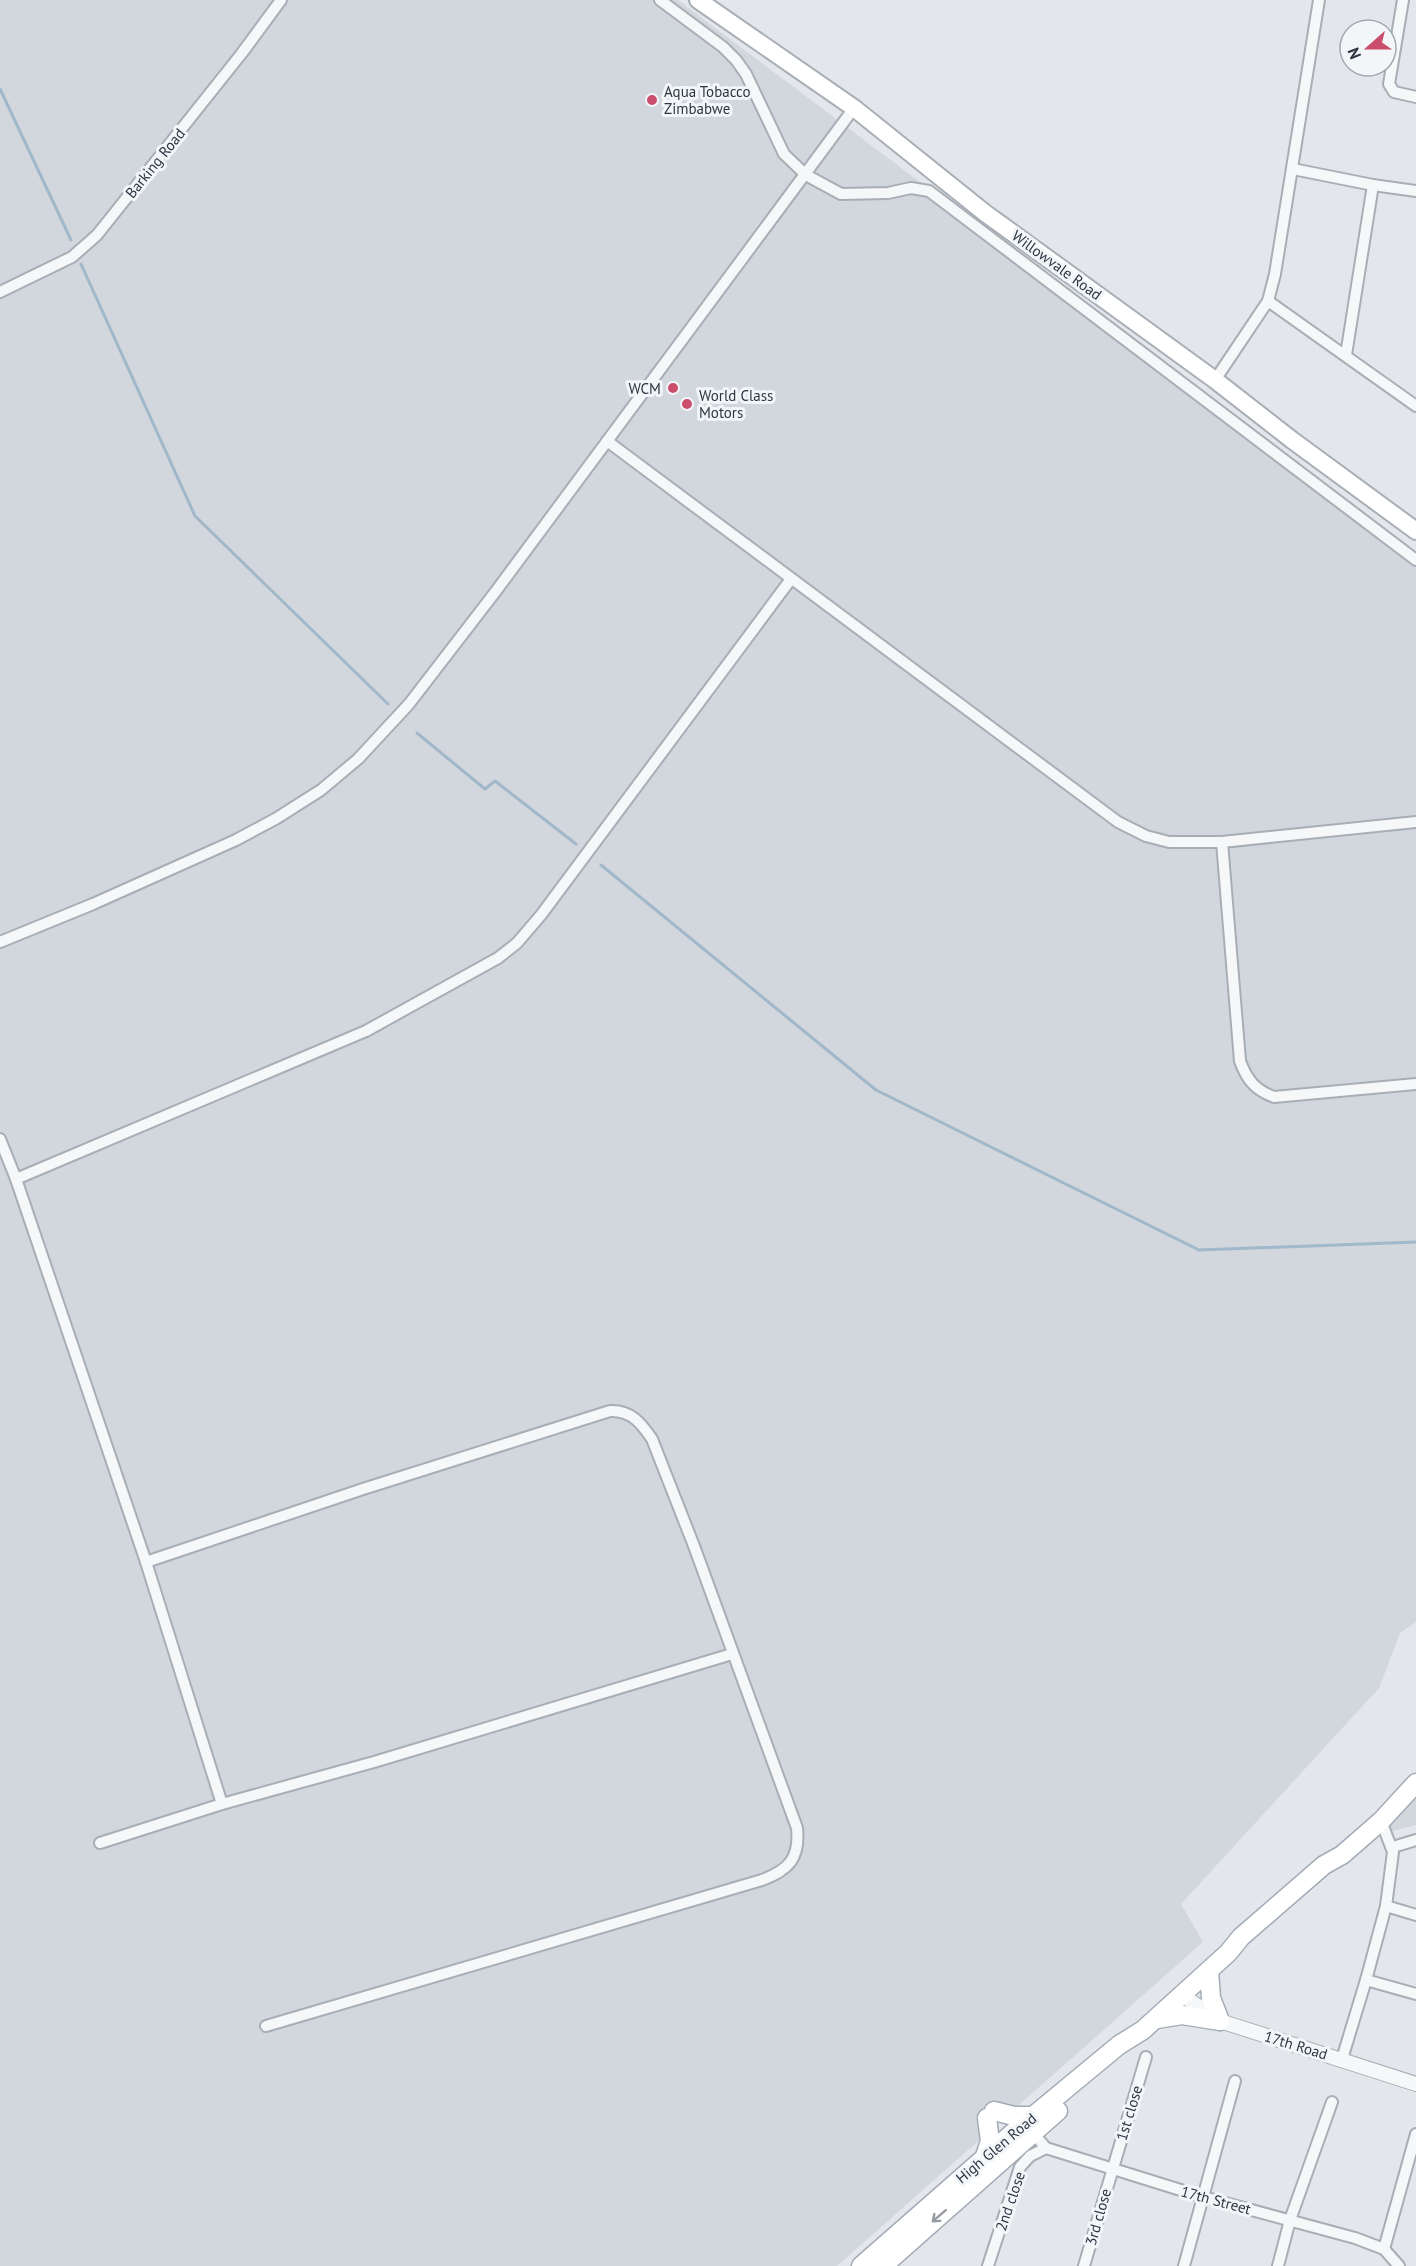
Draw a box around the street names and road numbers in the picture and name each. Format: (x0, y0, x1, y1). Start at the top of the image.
street label: Barking Road (121, 124, 189, 202)
street label: Willowvale Road (1008, 226, 1106, 304)
street label: 17th Road (1262, 2026, 1330, 2064)
street label: 1st close (1112, 2083, 1146, 2143)
street label: High Glen Road (952, 2109, 1040, 2187)
street label: 2nd close (991, 2169, 1029, 2233)
street label: 17th Street (1179, 2182, 1253, 2218)
street label: 3rd close (1081, 2186, 1115, 2248)

